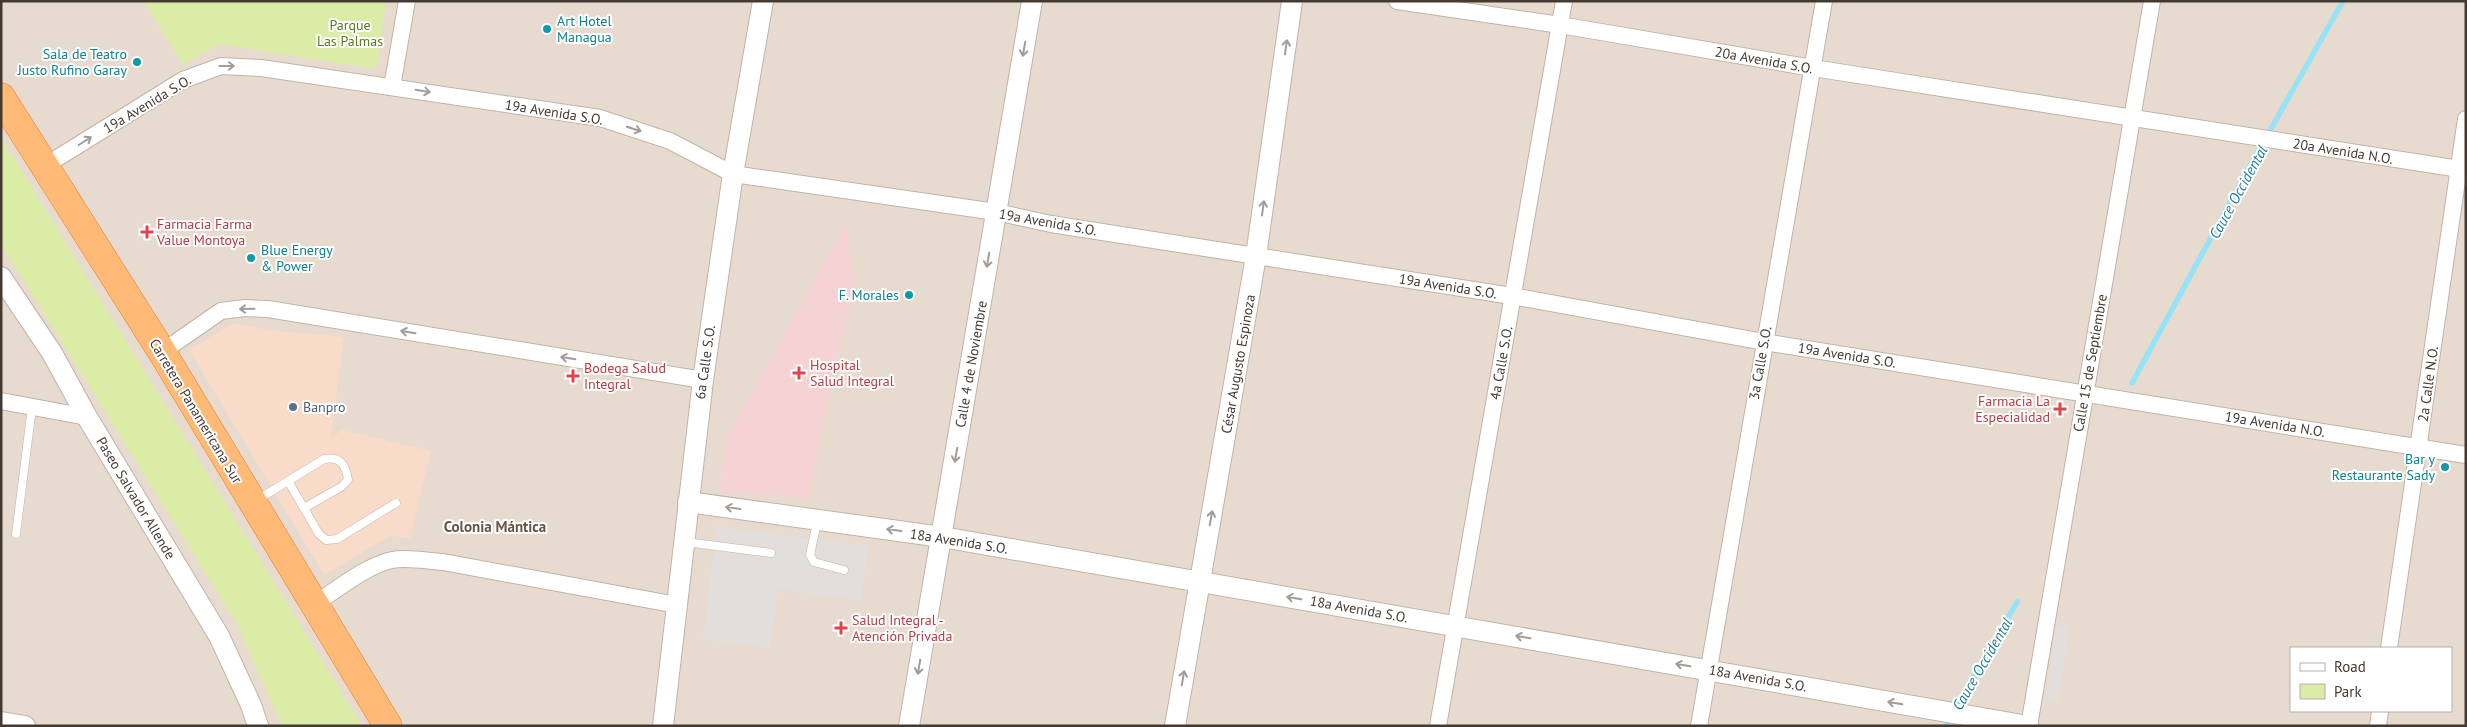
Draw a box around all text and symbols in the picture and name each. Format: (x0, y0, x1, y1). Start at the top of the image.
place label: Art Hotel Managua (557, 12, 612, 46)
park label: Parque Las Palmas (317, 16, 383, 50)
marker: Art Hotel Managua (541, 23, 553, 35)
one-way arrow (1281, 39, 1291, 55)
one-way arrow (1019, 41, 1029, 57)
street label: 20a Avenida S.O. (1714, 43, 1814, 77)
place label: Sala de Teatro Justo Rufino Garay (17, 45, 127, 79)
marker: Sala de Teatro Justo Rufino Garay (131, 56, 143, 68)
one-way arrow (218, 61, 235, 71)
street label: 19a Avenida S.O. (100, 71, 194, 137)
one-way arrow (414, 87, 430, 97)
street label: 19a Avenida S.O. (504, 95, 604, 129)
one-way arrow (626, 125, 641, 134)
street label: 20a Avenida N.O. (2292, 134, 2394, 168)
one-way arrow (77, 136, 91, 146)
water label: Cauce Occidental (2205, 142, 2271, 242)
one-way arrow (1258, 200, 1268, 216)
street label: 19a Avenida S.O. (998, 205, 1098, 239)
place label: Farmacia Farma Value Montoya (156, 215, 252, 249)
marker: Farmacia Farma Value Montoya (141, 226, 153, 238)
place label: Blue Energy & Power (261, 241, 333, 275)
marker: Blue Energy & Power (245, 252, 257, 264)
one-way arrow (983, 252, 993, 268)
street label: 19a Avenida S.O. (1398, 269, 1498, 303)
place label: F. Morales (839, 286, 899, 304)
marker: F. Morales (903, 289, 915, 301)
street label: César Augusto Espinoza (1217, 293, 1259, 435)
street label: Calle 15 de Septiembre (2069, 293, 2111, 433)
street label: Calle 4 de Noviembre (951, 299, 991, 429)
one-way arrow (239, 304, 256, 314)
street label: 6a Calle S.O. (691, 324, 719, 400)
street label: 4a Calle S.O. (1486, 325, 1516, 401)
street label: 3a Calle S.O. (1745, 325, 1775, 401)
one-way arrow (400, 327, 416, 337)
street label: Carretera Panamericana Sur (146, 335, 247, 487)
street label: 19a Avenida S.O. (1797, 338, 1897, 372)
street label: 2a Calle N.O. (2414, 345, 2442, 423)
one-way arrow (560, 353, 576, 363)
place label: Hospital Salud Integral (810, 356, 894, 390)
place label: Bodega Salud Integral (584, 359, 666, 393)
marker: Hospital Salud Integral (792, 366, 806, 380)
marker: Bodega Salud Integral (566, 369, 580, 383)
place label: Farmacia La Especialidad (1975, 392, 2050, 426)
place label: Banpro (303, 398, 346, 416)
marker: Banpro (287, 401, 299, 413)
marker: Farmacia La Especialidad (2054, 403, 2066, 415)
street label: 19a Avenida N.O. (2224, 407, 2326, 441)
street label: Paseo Salvador Allende (92, 434, 180, 562)
one-way arrow (950, 447, 960, 463)
place label: Bar y Restaurante Sady (2332, 450, 2435, 484)
marker: Bar y Restaurante Sady (2439, 461, 2451, 473)
one-way arrow (725, 503, 741, 513)
one-way arrow (1206, 510, 1216, 526)
district label: Colonia Mántica (444, 517, 546, 536)
street label: 18a Avenida S.O. (909, 524, 1009, 558)
one-way arrow (886, 525, 902, 535)
one-way arrow (1286, 592, 1302, 602)
street label: 18a Avenida S.O. (1309, 592, 1409, 626)
place label: Salud Integral - Atención Privada (852, 611, 952, 645)
water label: Cauce Occidental (1948, 614, 2016, 714)
marker: Salud Integral - Atención Privada (834, 621, 848, 635)
one-way arrow (1515, 632, 1531, 642)
legend (2290, 647, 2452, 712)
text: Road (2334, 657, 2366, 676)
one-way arrow (914, 659, 924, 675)
one-way arrow (1675, 660, 1691, 670)
street label: 18a Avenida S.O. (1708, 661, 1808, 695)
one-way arrow (1178, 670, 1188, 686)
text: Park (2334, 682, 2362, 701)
one-way arrow (1887, 697, 1903, 707)

